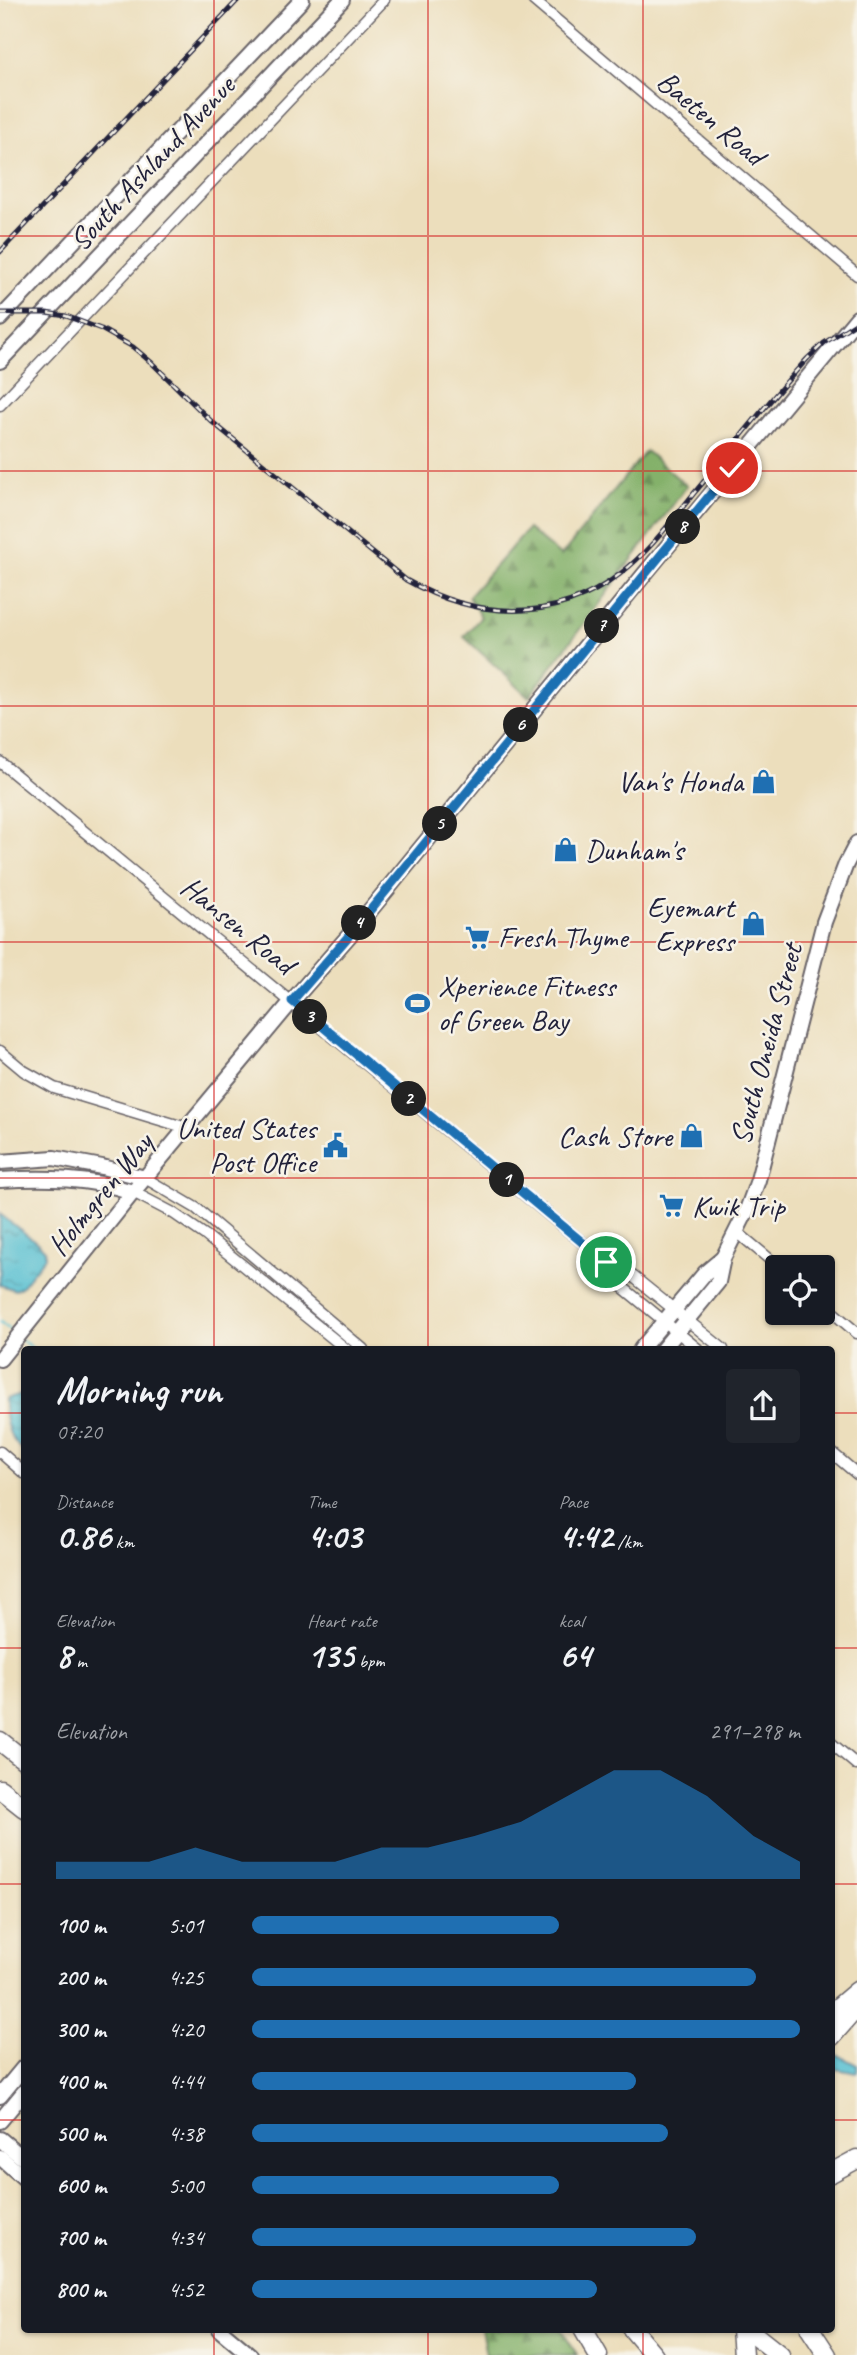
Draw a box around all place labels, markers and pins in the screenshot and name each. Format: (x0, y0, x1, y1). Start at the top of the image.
pin (702, 438, 762, 498)
pin: 8 (666, 510, 700, 544)
pin: 7 (584, 608, 620, 644)
pin: 6 (504, 708, 538, 742)
place label: Van's Honda (617, 762, 745, 800)
shop icon: Van's Honda (749, 767, 777, 795)
pin: 5 (422, 806, 458, 842)
place label: Dunham's (585, 831, 686, 869)
shop icon: Dunham's (551, 836, 579, 864)
place label: Eyemart Express (647, 888, 737, 960)
pin: 4 (342, 906, 376, 940)
shop icon: Eyemart Express (740, 910, 768, 938)
place label: Fresh Thyme (498, 918, 630, 956)
supermarket icon: Fresh Thyme (464, 923, 492, 951)
place label: Xperience Fitness of Green Bay (438, 967, 618, 1039)
sports icon: Xperience Fitness of Green Bay (404, 989, 432, 1017)
pin: 3 (292, 1000, 328, 1034)
pin: 2 (392, 1082, 426, 1116)
place label: United States Post Office (176, 1109, 319, 1181)
place label: Cash Store (558, 1117, 674, 1155)
shop icon: Cash Store (678, 1122, 706, 1150)
public building icon: United States Post Office (322, 1131, 350, 1159)
pin: 1 (490, 1162, 524, 1198)
place label: Kwik Trip (692, 1187, 786, 1225)
supermarket icon: Kwik Trip (658, 1192, 686, 1220)
pin (576, 1232, 636, 1292)

